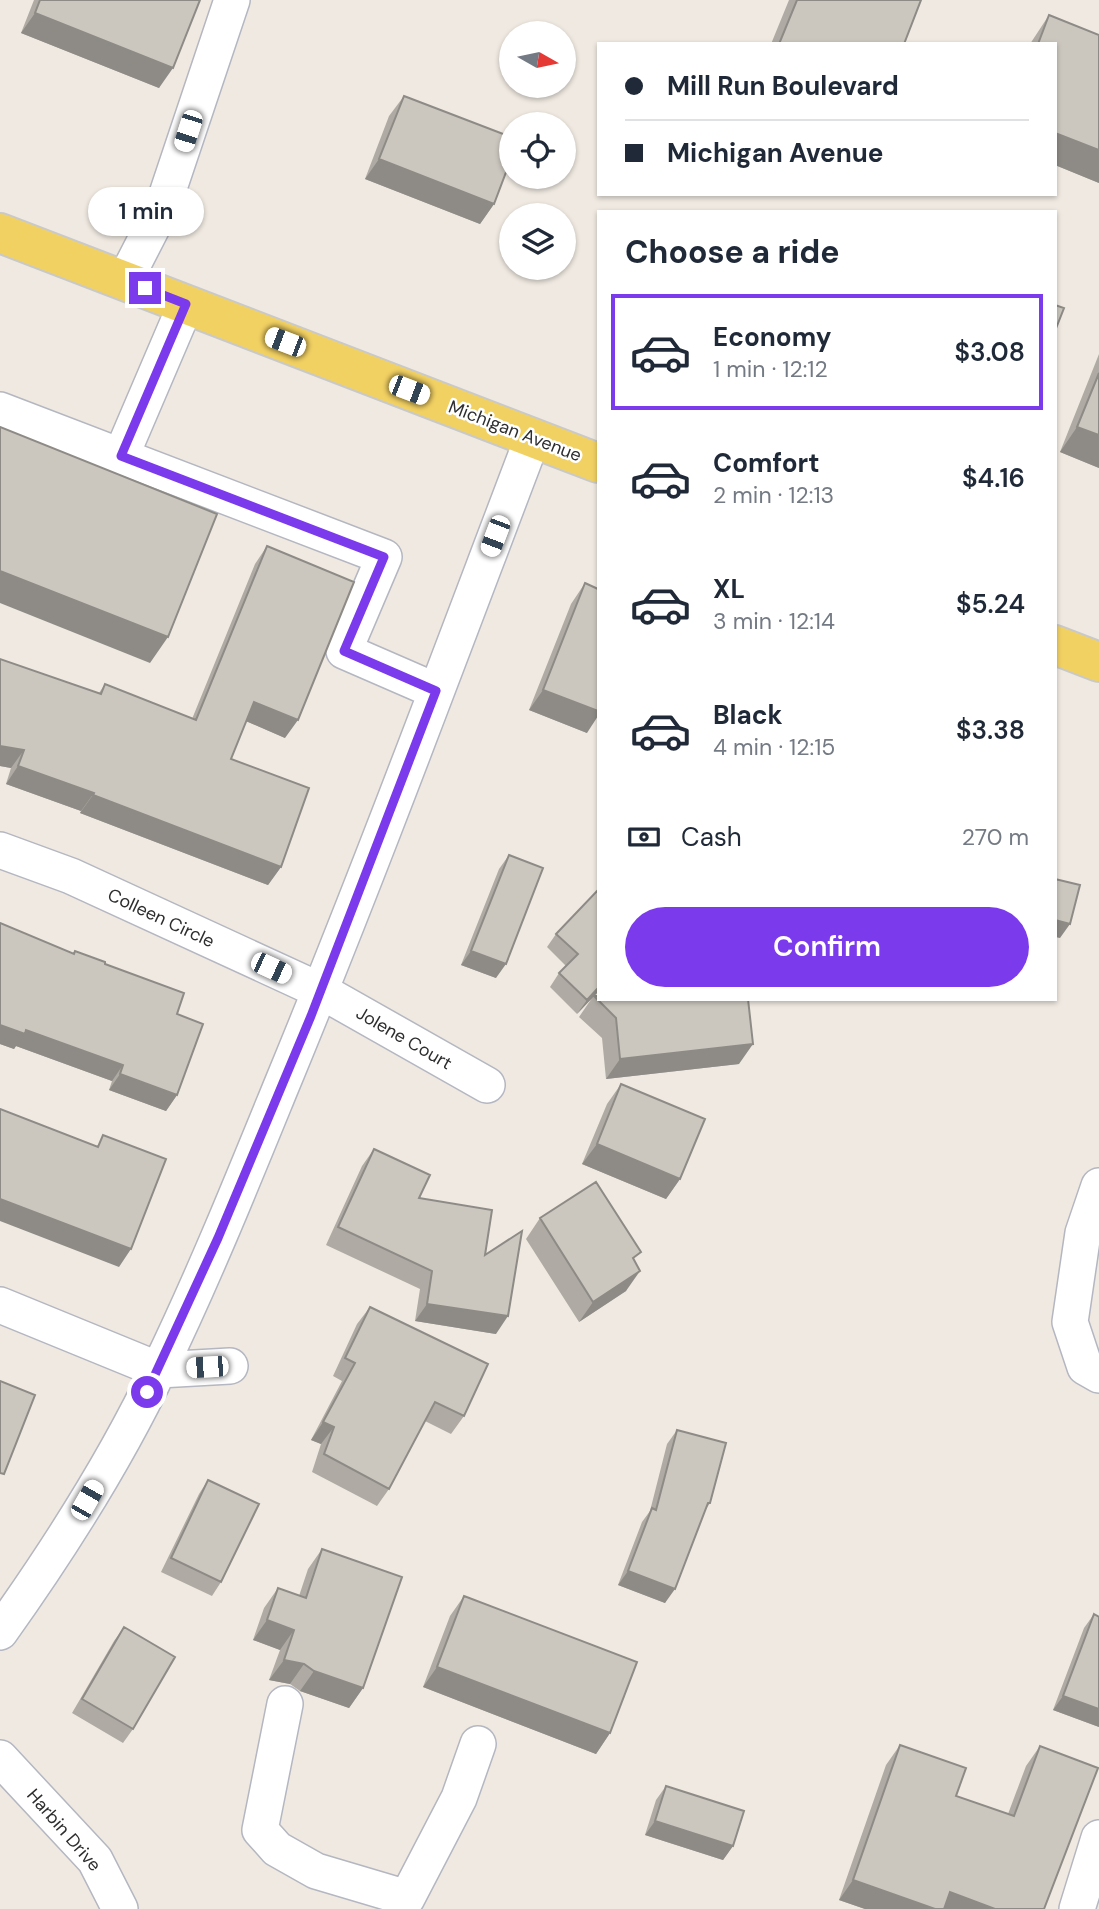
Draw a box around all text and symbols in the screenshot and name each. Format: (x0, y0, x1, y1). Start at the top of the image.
north arrow (499, 21, 576, 98)
map controls (499, 21, 576, 280)
text: Mill Run Boulevard (667, 69, 899, 103)
car (172, 108, 205, 154)
button: locate (499, 112, 576, 189)
text: Michigan Avenue (667, 136, 883, 170)
callout: 1 min (87, 187, 203, 236)
text: 1 min (119, 196, 173, 226)
button: layers (499, 203, 576, 280)
text: Choose a ride (625, 231, 840, 273)
route end (129, 272, 161, 304)
text: Economy (713, 320, 831, 354)
icon: car (629, 321, 692, 384)
car (262, 325, 309, 359)
text: $3.08 (954, 335, 1025, 369)
text: 1 min · 12:12 (713, 354, 828, 384)
car (386, 373, 433, 407)
street label: Michigan Avenue (445, 395, 585, 467)
text: Comfort (713, 446, 819, 480)
icon: car (629, 447, 692, 510)
text: $4.16 (962, 461, 1025, 495)
text: 2 min · 12:13 (713, 480, 834, 510)
car (478, 513, 513, 559)
text: XL (713, 572, 745, 606)
icon: car (629, 573, 692, 636)
text: $5.24 (956, 587, 1025, 621)
text: 3 min · 12:14 (713, 606, 835, 636)
text: Black (713, 698, 783, 732)
icon: car (629, 699, 692, 762)
text: $3.38 (956, 713, 1025, 747)
text: 4 min · 12:15 (713, 732, 835, 762)
icon: cash (625, 818, 663, 856)
text: Cash (681, 820, 742, 854)
text: 270 m (962, 822, 1029, 852)
street label: Colleen Circle (104, 883, 218, 953)
button: Confirm (625, 907, 1029, 987)
car (248, 950, 295, 986)
street label: Jolene Court (352, 1001, 456, 1075)
car (186, 1355, 229, 1379)
route start (131, 1376, 163, 1408)
car (68, 1477, 107, 1523)
street label: Harbin Drive (21, 1784, 107, 1876)

